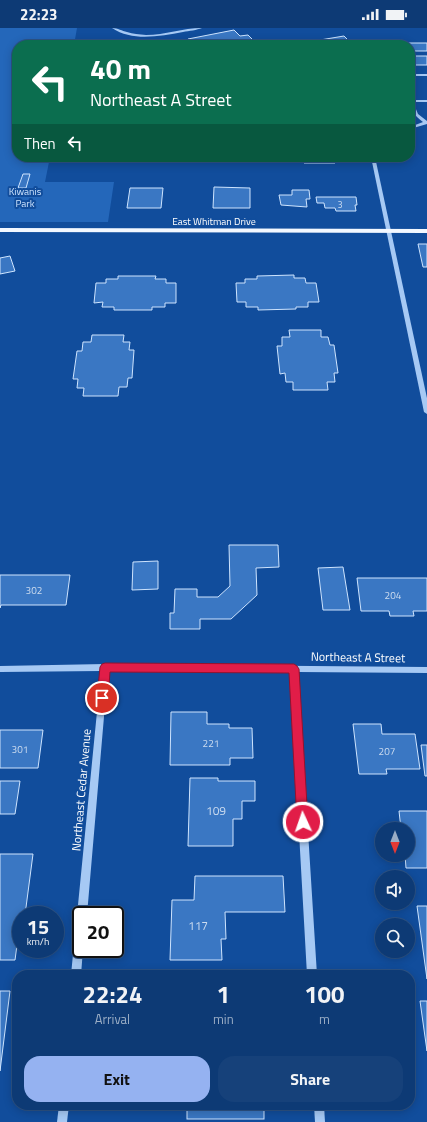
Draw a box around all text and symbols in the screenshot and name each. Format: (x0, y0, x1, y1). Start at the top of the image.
text: 22:23 (20, 3, 57, 26)
text: 40 m (90, 47, 151, 90)
icon: left (24, 56, 76, 108)
text: Northeast A Street (90, 86, 232, 113)
text: Then (24, 132, 56, 155)
icon: left (64, 132, 86, 154)
park label: Kiwanis Park (9, 184, 42, 211)
house number: 3 (337, 198, 343, 211)
street label: East Whitman Drive (172, 214, 256, 229)
house number: 302 (26, 583, 42, 598)
house number: 204 (385, 588, 402, 603)
street label: Northeast A Street (311, 647, 406, 667)
pin (85, 681, 119, 715)
icon: arrive (91, 687, 113, 709)
street label: Northeast Cedar Avenue (66, 728, 96, 852)
house number: 221 (203, 736, 219, 751)
house number: 301 (12, 742, 28, 757)
house number: 207 (379, 744, 395, 759)
house number: 109 (206, 801, 226, 820)
position arrow (282, 801, 324, 843)
north arrow (375, 822, 415, 862)
map controls (375, 822, 415, 958)
button: sound (375, 870, 415, 910)
speed limit sign: 20 (72, 906, 124, 958)
text: 15 (27, 911, 49, 942)
house number: 117 (188, 916, 208, 935)
button: search (375, 918, 415, 958)
text: km/h (27, 934, 49, 949)
text: 22:24 (83, 976, 142, 1012)
text: 1 (217, 976, 230, 1012)
text: 100 (304, 976, 344, 1012)
text: Arrival (95, 1009, 130, 1029)
text: min (213, 1009, 234, 1029)
text: m (319, 1009, 330, 1029)
button: Exit (24, 1056, 210, 1102)
button: Share (218, 1056, 403, 1102)

